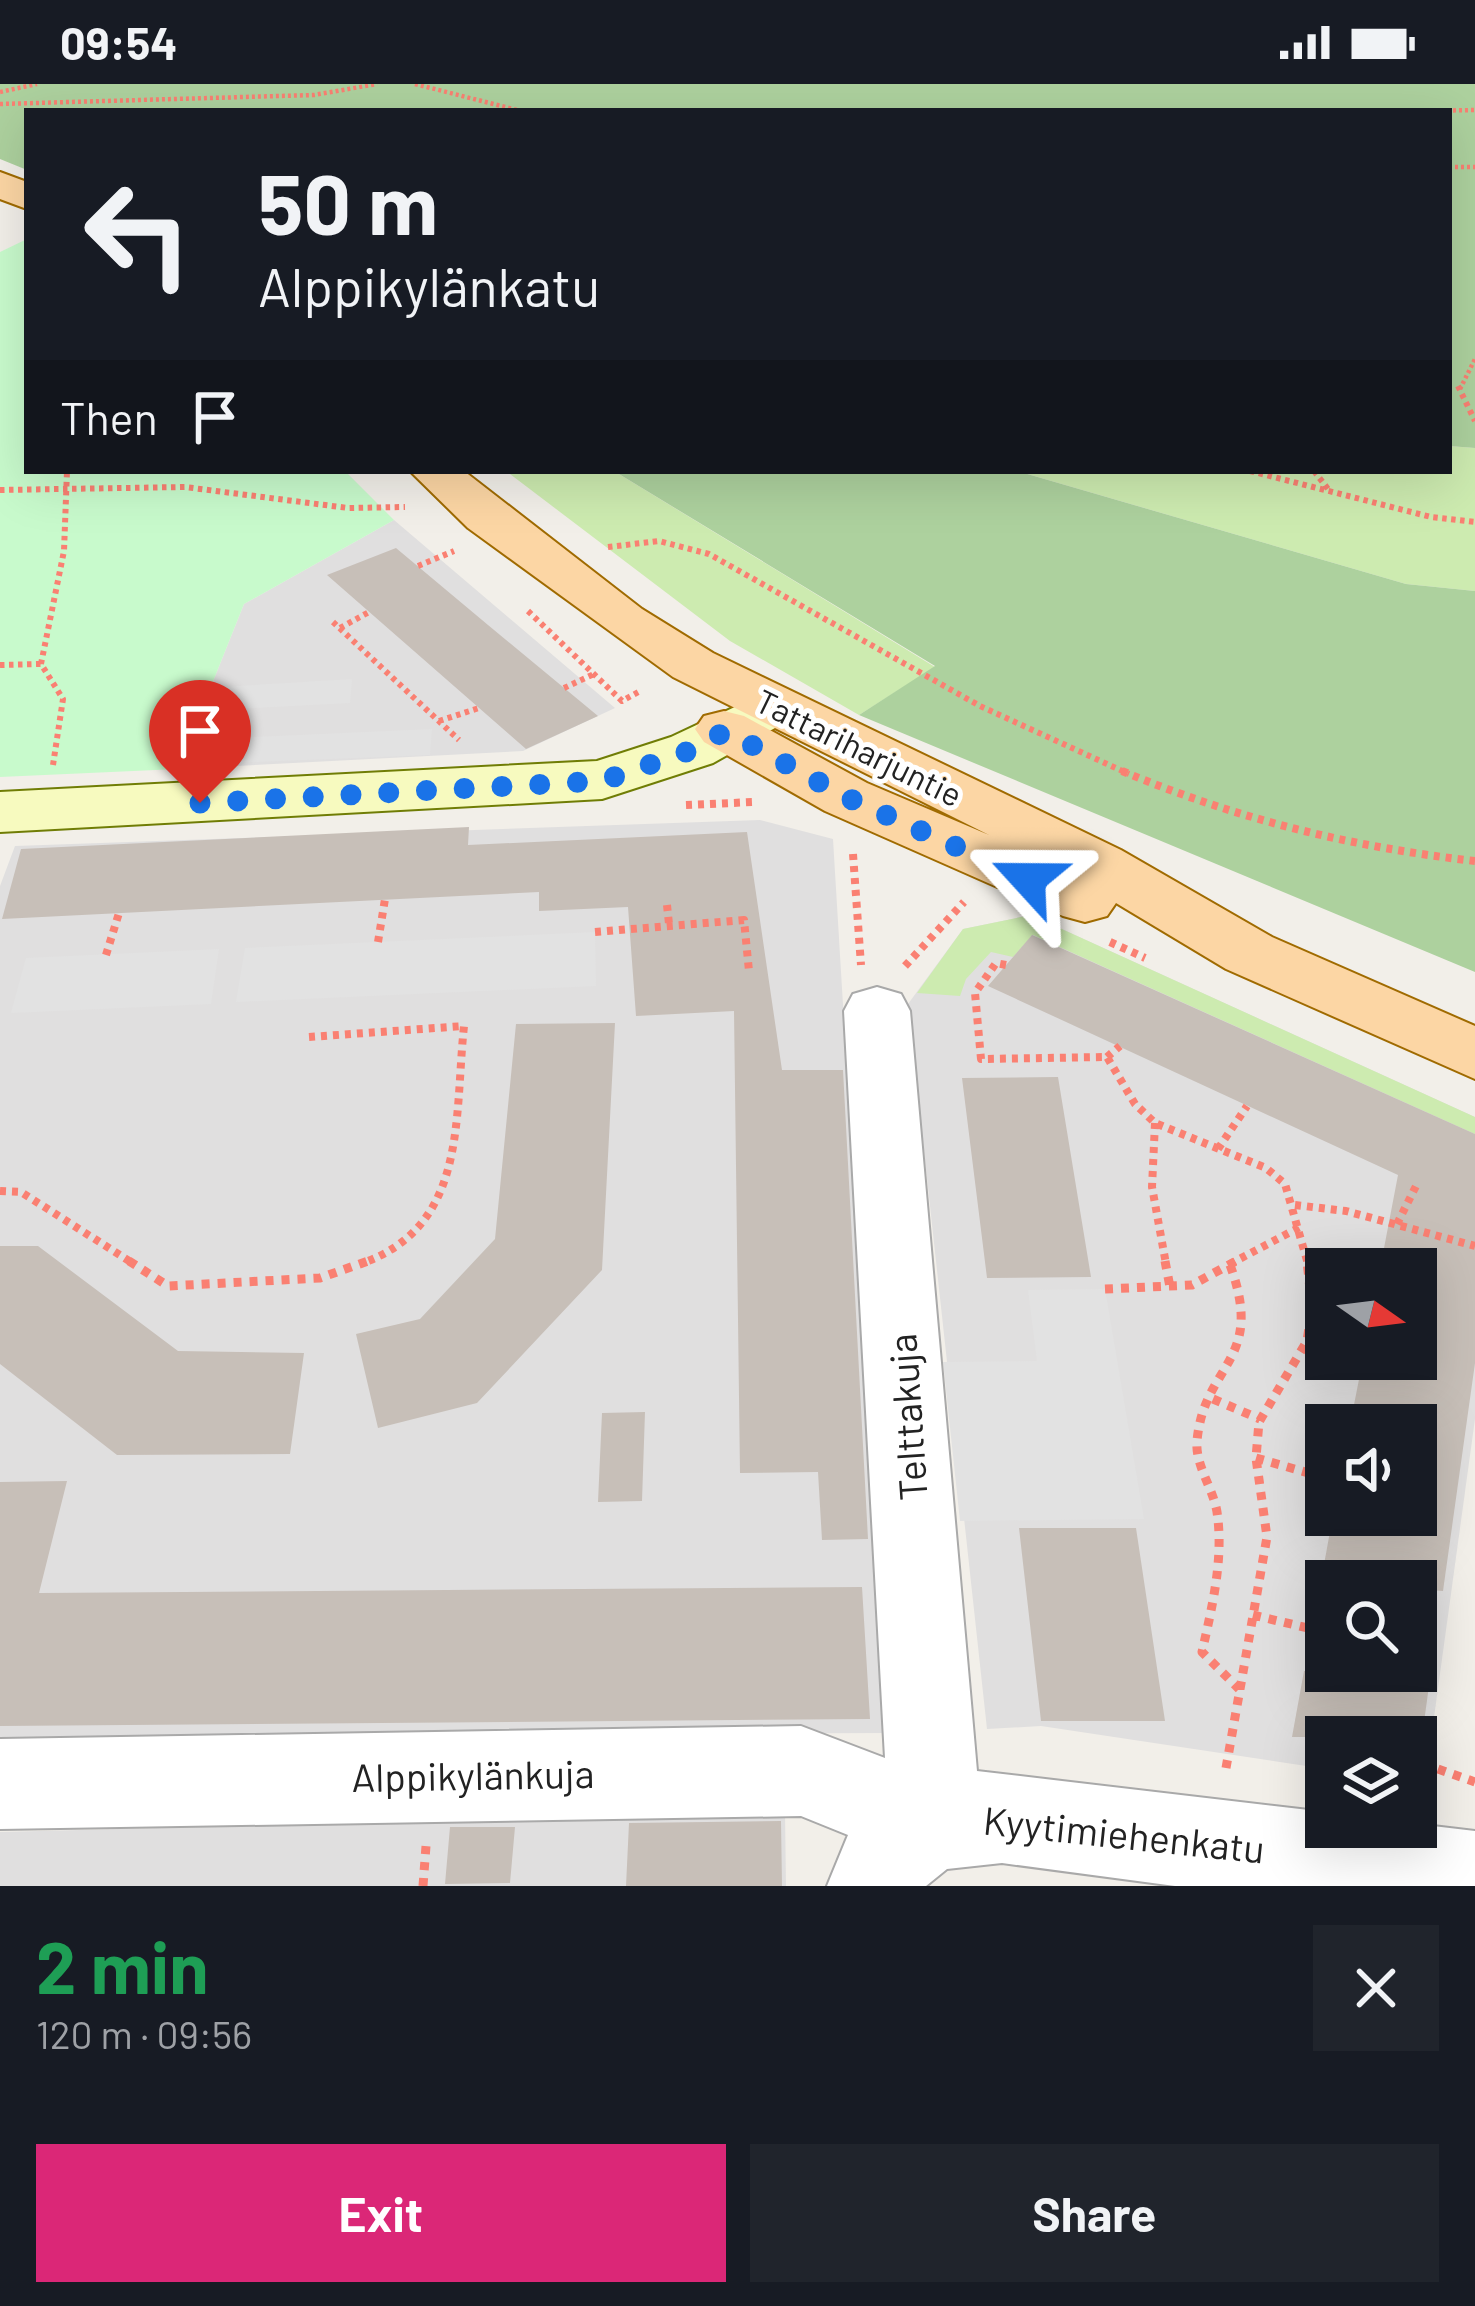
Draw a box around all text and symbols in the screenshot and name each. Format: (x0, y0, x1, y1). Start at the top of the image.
text: 09:54 (60, 15, 177, 69)
text: 50 m (258, 151, 438, 252)
icon: left (60, 156, 216, 312)
text: Alppikylänkatu (258, 253, 600, 318)
icon: arrive (182, 384, 248, 450)
text: Then (60, 390, 158, 444)
pin (149, 680, 251, 803)
street label: Tattariharjuntie (750, 680, 969, 814)
icon: arrive (167, 698, 233, 764)
position arrow (965, 816, 1091, 942)
north arrow (1305, 1248, 1437, 1380)
map controls (1305, 1248, 1437, 1848)
street label: Telttakuja (877, 1332, 936, 1502)
button: sound (1305, 1404, 1437, 1536)
button: search (1305, 1560, 1437, 1692)
button: layers (1305, 1716, 1437, 1848)
street label: Alppikylänkuja (351, 1749, 595, 1800)
street label: Kyytimiehenkatu (981, 1795, 1267, 1872)
text: 2 min (36, 1922, 209, 2008)
button: close (1313, 1925, 1439, 2051)
text: 120 m · 09:56 (36, 2010, 252, 2057)
button: Exit (36, 2144, 726, 2282)
button: Share (750, 2144, 1439, 2282)

